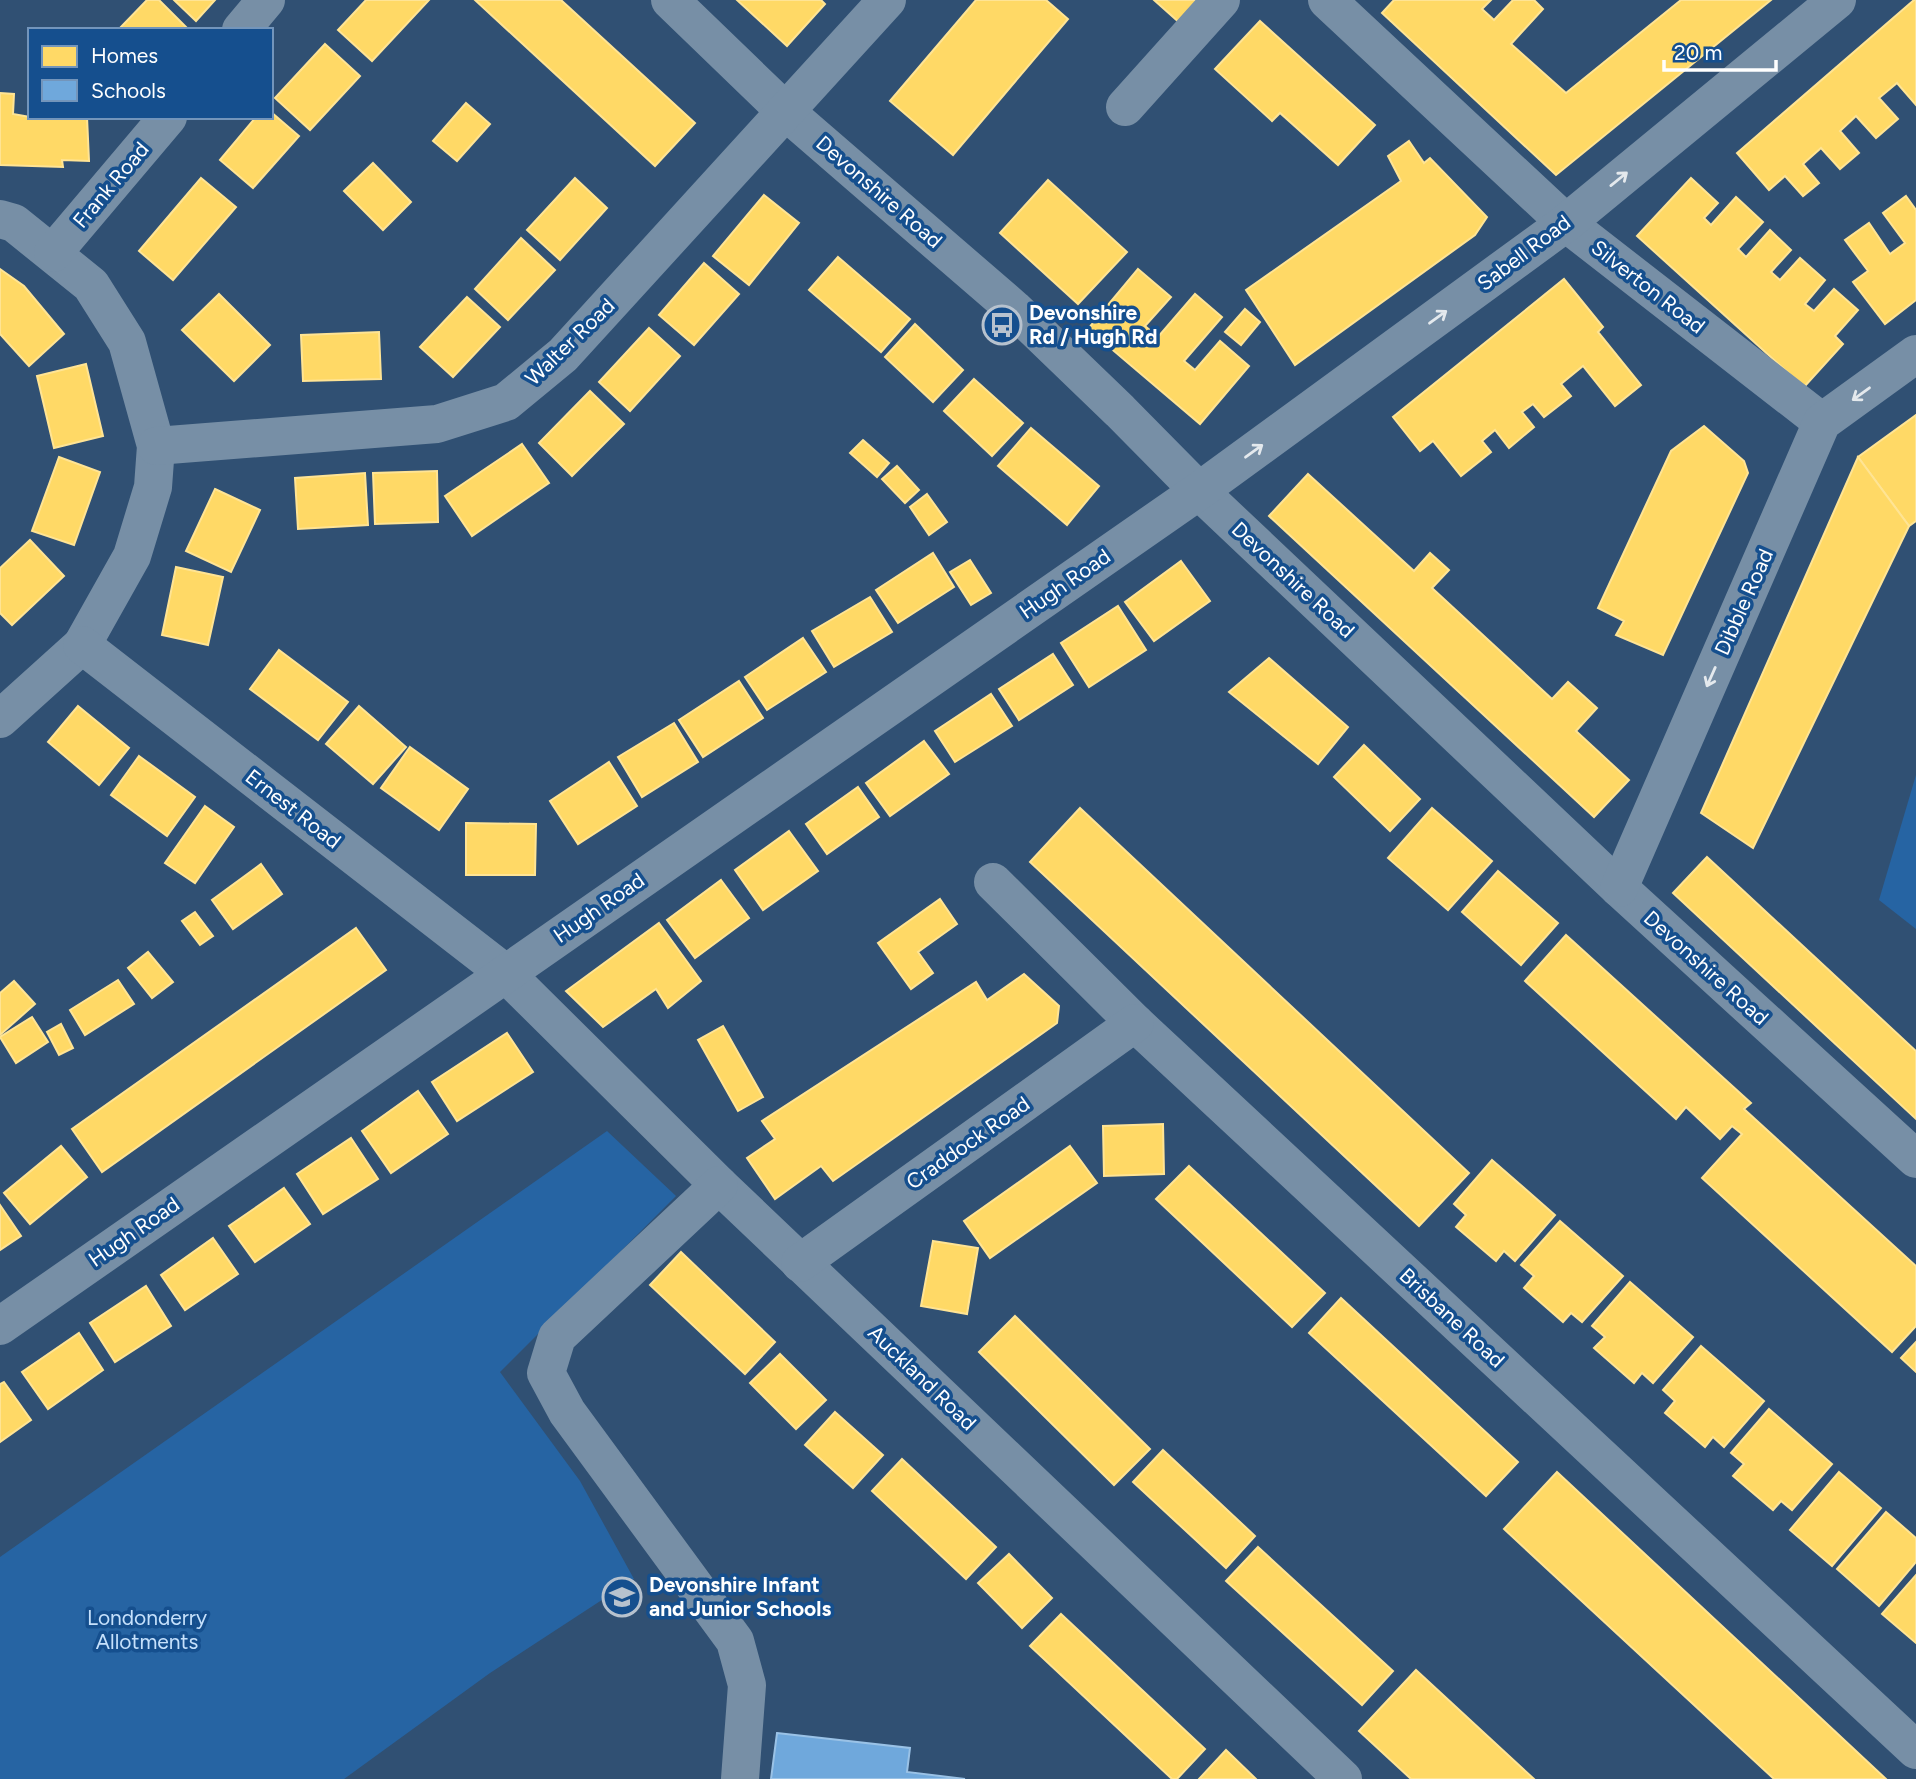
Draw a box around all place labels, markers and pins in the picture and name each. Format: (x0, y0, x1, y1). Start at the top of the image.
place label: Devonshire Rd / Hugh Rd (1029, 300, 1157, 349)
bus stop icon: Devonshire Rd / Hugh Rd (981, 304, 1023, 346)
place label: Devonshire Infant and Junior Schools (649, 1572, 831, 1621)
school or university icon: Devonshire Infant and Junior Schools (601, 1576, 643, 1618)

